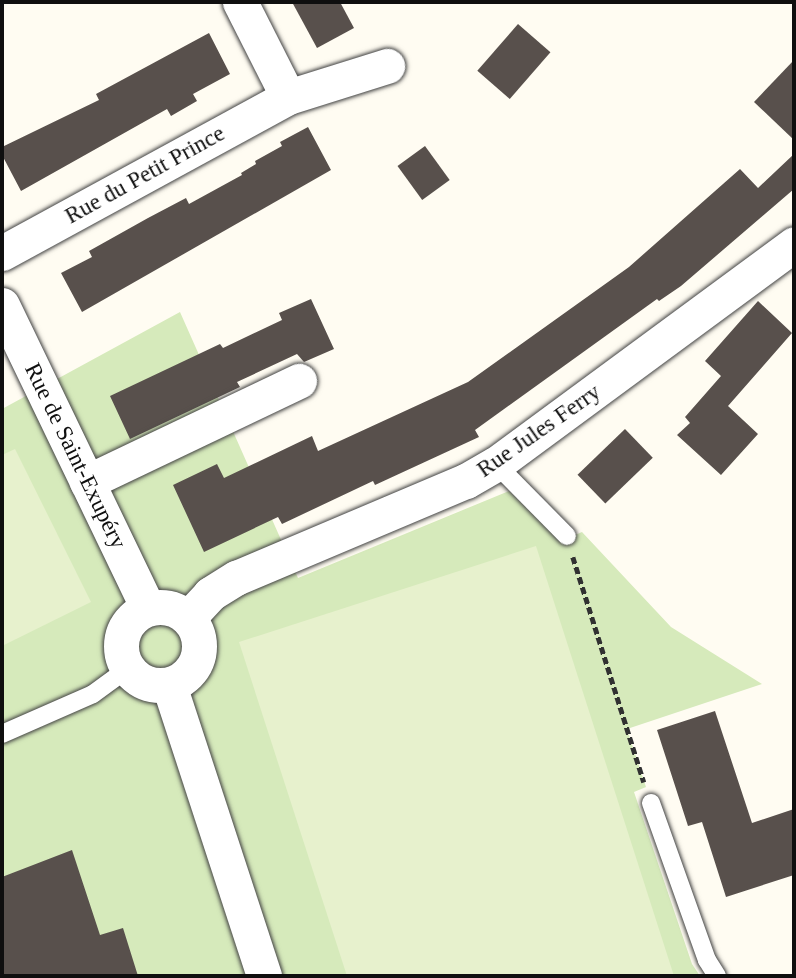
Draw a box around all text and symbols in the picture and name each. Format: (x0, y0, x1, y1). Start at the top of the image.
street label: Rue du Petit Prince (60, 120, 230, 230)
street label: Rue de Saint-Exupéry (18, 359, 132, 553)
street label: Rue Jules Ferry (472, 378, 606, 484)

